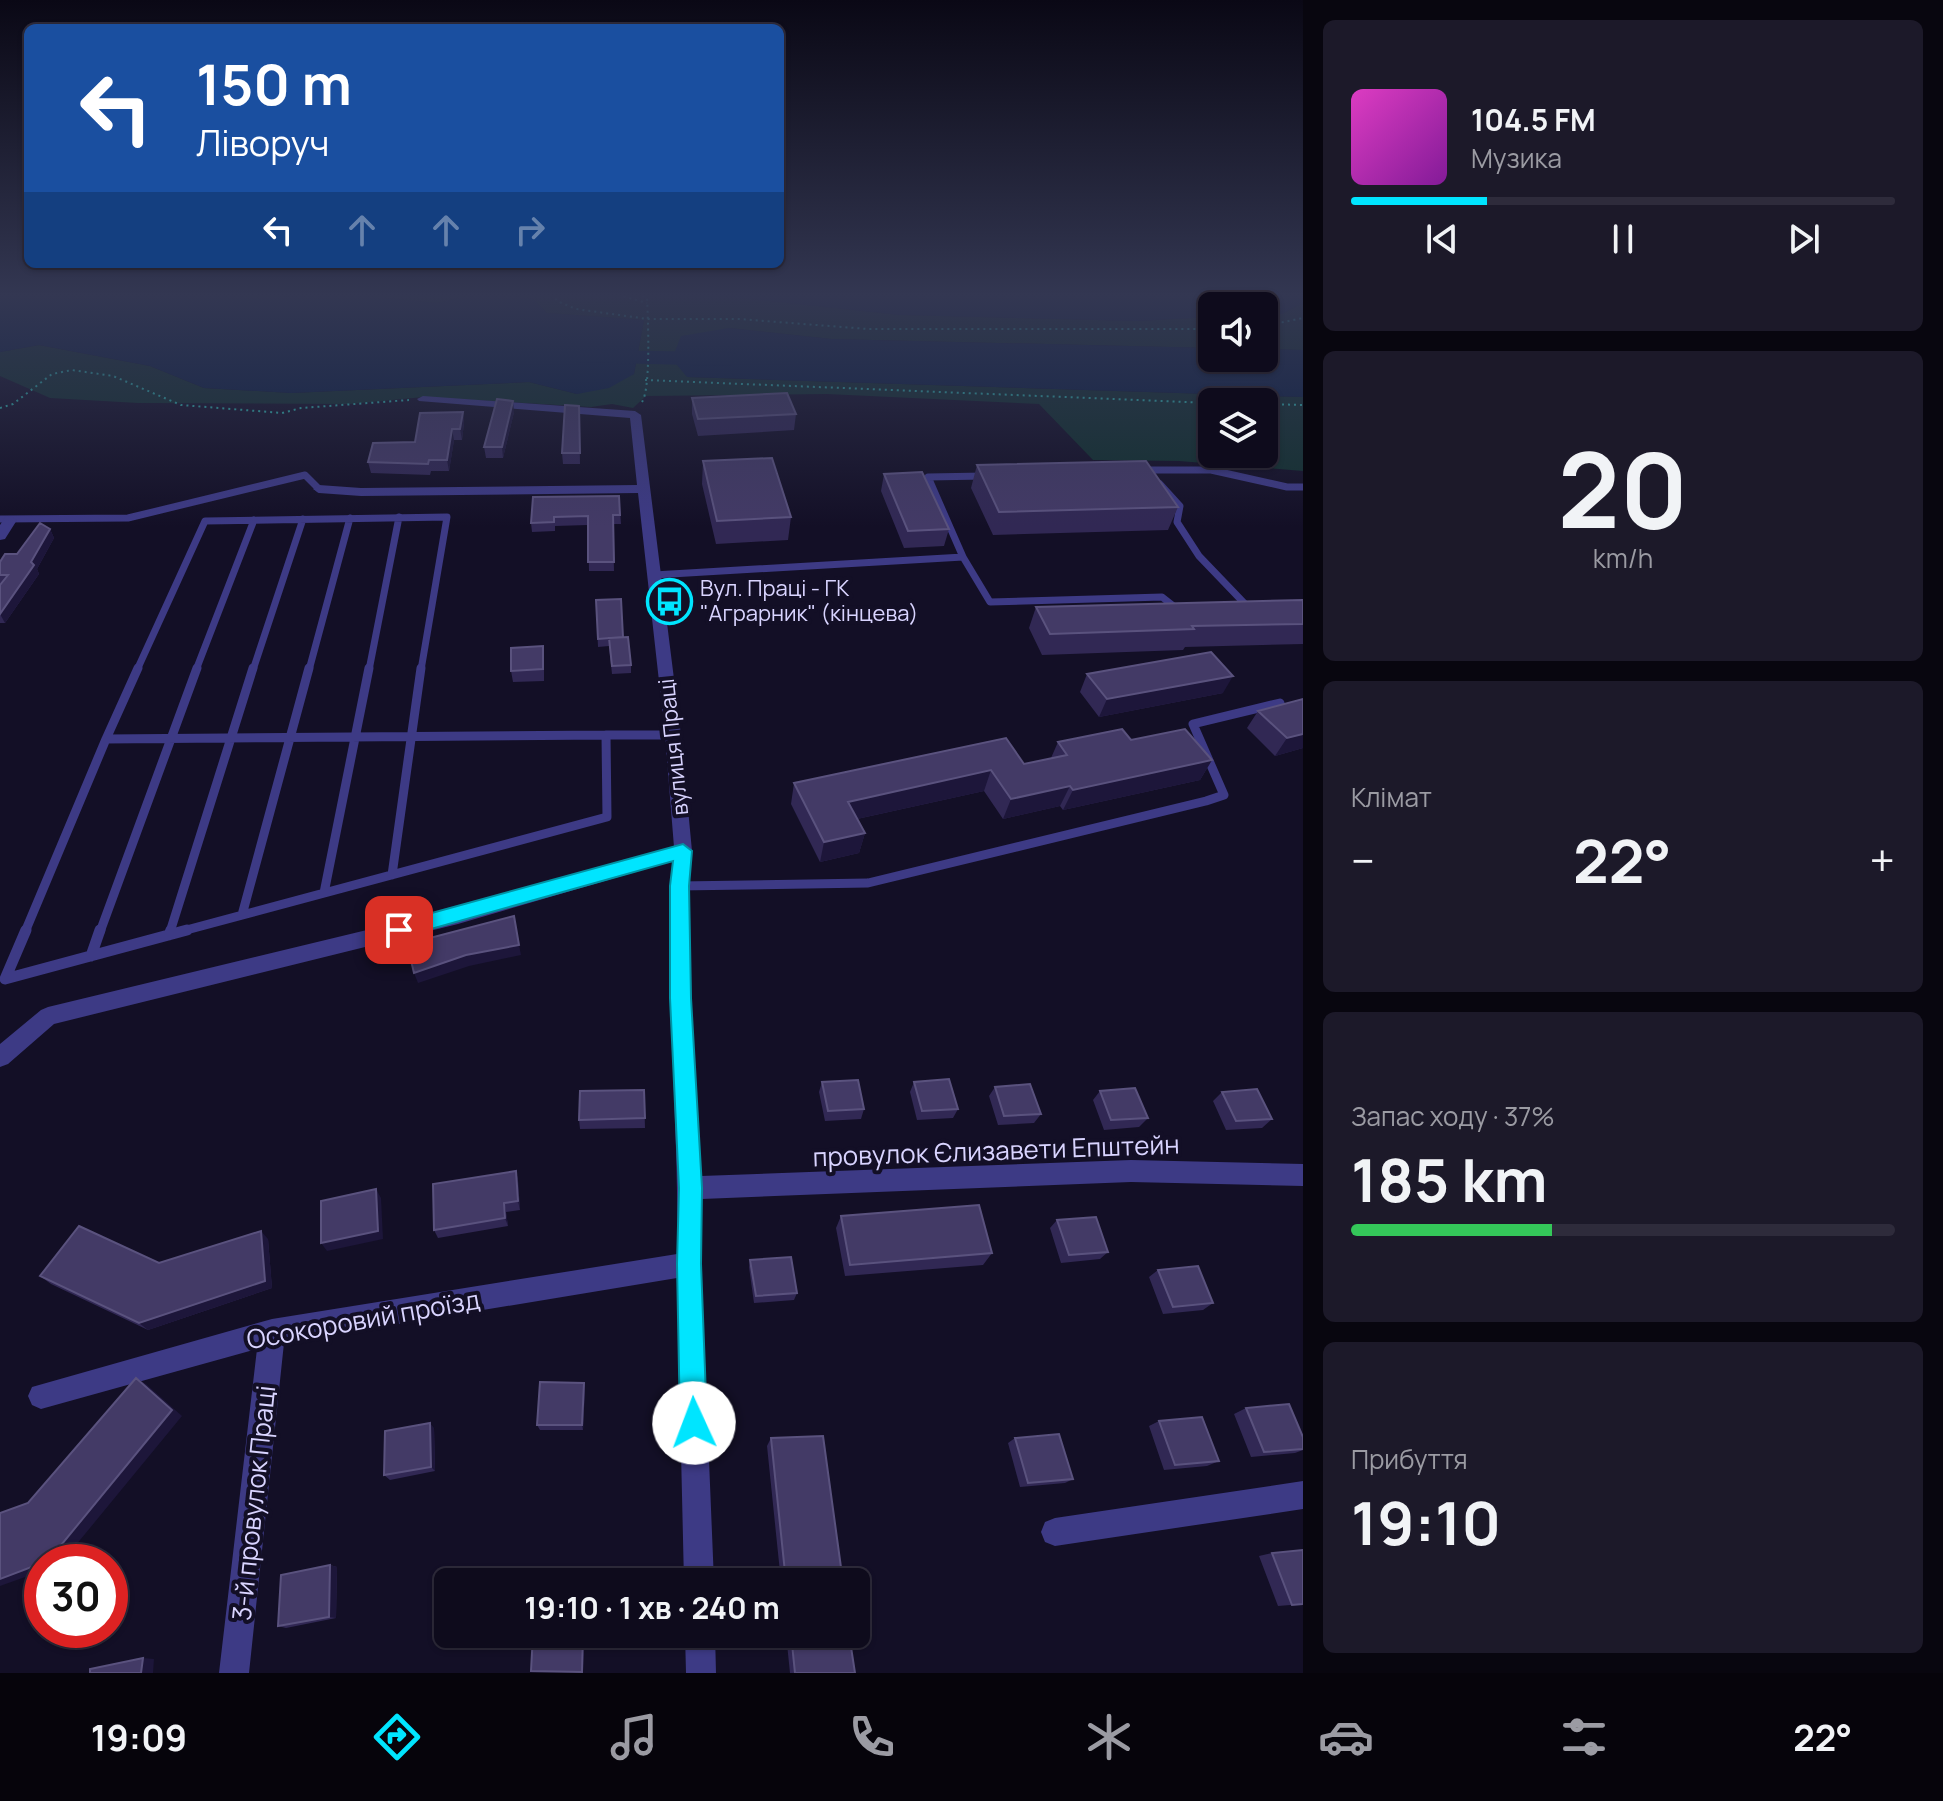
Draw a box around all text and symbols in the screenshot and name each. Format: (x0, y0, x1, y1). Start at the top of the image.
text: 150 m (196, 45, 352, 122)
icon: left (64, 56, 168, 160)
text: 104.5 FM (1471, 99, 1596, 140)
text: Ліворуч (196, 118, 329, 167)
text: Музика (1471, 140, 1562, 176)
icon: left (256, 208, 300, 252)
icon: ahead (340, 208, 384, 252)
icon: ahead (424, 208, 468, 252)
icon: right (508, 208, 552, 252)
icon: previous (1420, 217, 1464, 261)
icon: pause (1601, 217, 1645, 261)
icon: next (1782, 217, 1826, 261)
map controls (1198, 292, 1278, 468)
button: sound (1198, 292, 1278, 372)
button: layers (1198, 388, 1278, 468)
text: 20 (1558, 417, 1688, 559)
text: km/h (1593, 540, 1653, 576)
place label: Вул. Праці - ГК "Аграрник" (кінцева) (700, 573, 918, 628)
bus stop icon: Вул. Праці - ГК "Аграрник" (кінцева) (645, 577, 693, 625)
street label: вулиця Праці (651, 677, 695, 817)
text: Клімат (1351, 779, 1432, 815)
text: 22° (1573, 819, 1671, 901)
text: − (1351, 830, 1375, 890)
text: + (1870, 830, 1895, 890)
pin (365, 896, 433, 964)
icon: arrive (377, 908, 421, 952)
text: Запас ходу · 37% (1351, 1098, 1555, 1134)
street label: провулок Єлизавети Епштейн (812, 1126, 1180, 1174)
text: 185 km (1351, 1138, 1547, 1220)
street label: Осокоровий проїзд (244, 1281, 482, 1357)
position arrow (652, 1381, 736, 1465)
street label: 3-й провулок Праці (223, 1384, 283, 1622)
text: Прибуття (1351, 1441, 1468, 1477)
text: 19:10 (1351, 1481, 1501, 1563)
speed limit sign: 30 (24, 1544, 128, 1648)
text: 19:10 · 1 хв · 240 m (524, 1587, 780, 1628)
icon: directions (369, 1709, 425, 1765)
icon: music (606, 1709, 662, 1765)
icon: phone (844, 1709, 900, 1765)
icon: climate (1081, 1709, 1137, 1765)
icon: car (1318, 1709, 1374, 1765)
icon: filters (1556, 1709, 1612, 1765)
text: 19:09 (91, 1713, 187, 1762)
text: 22° (1793, 1713, 1852, 1762)

